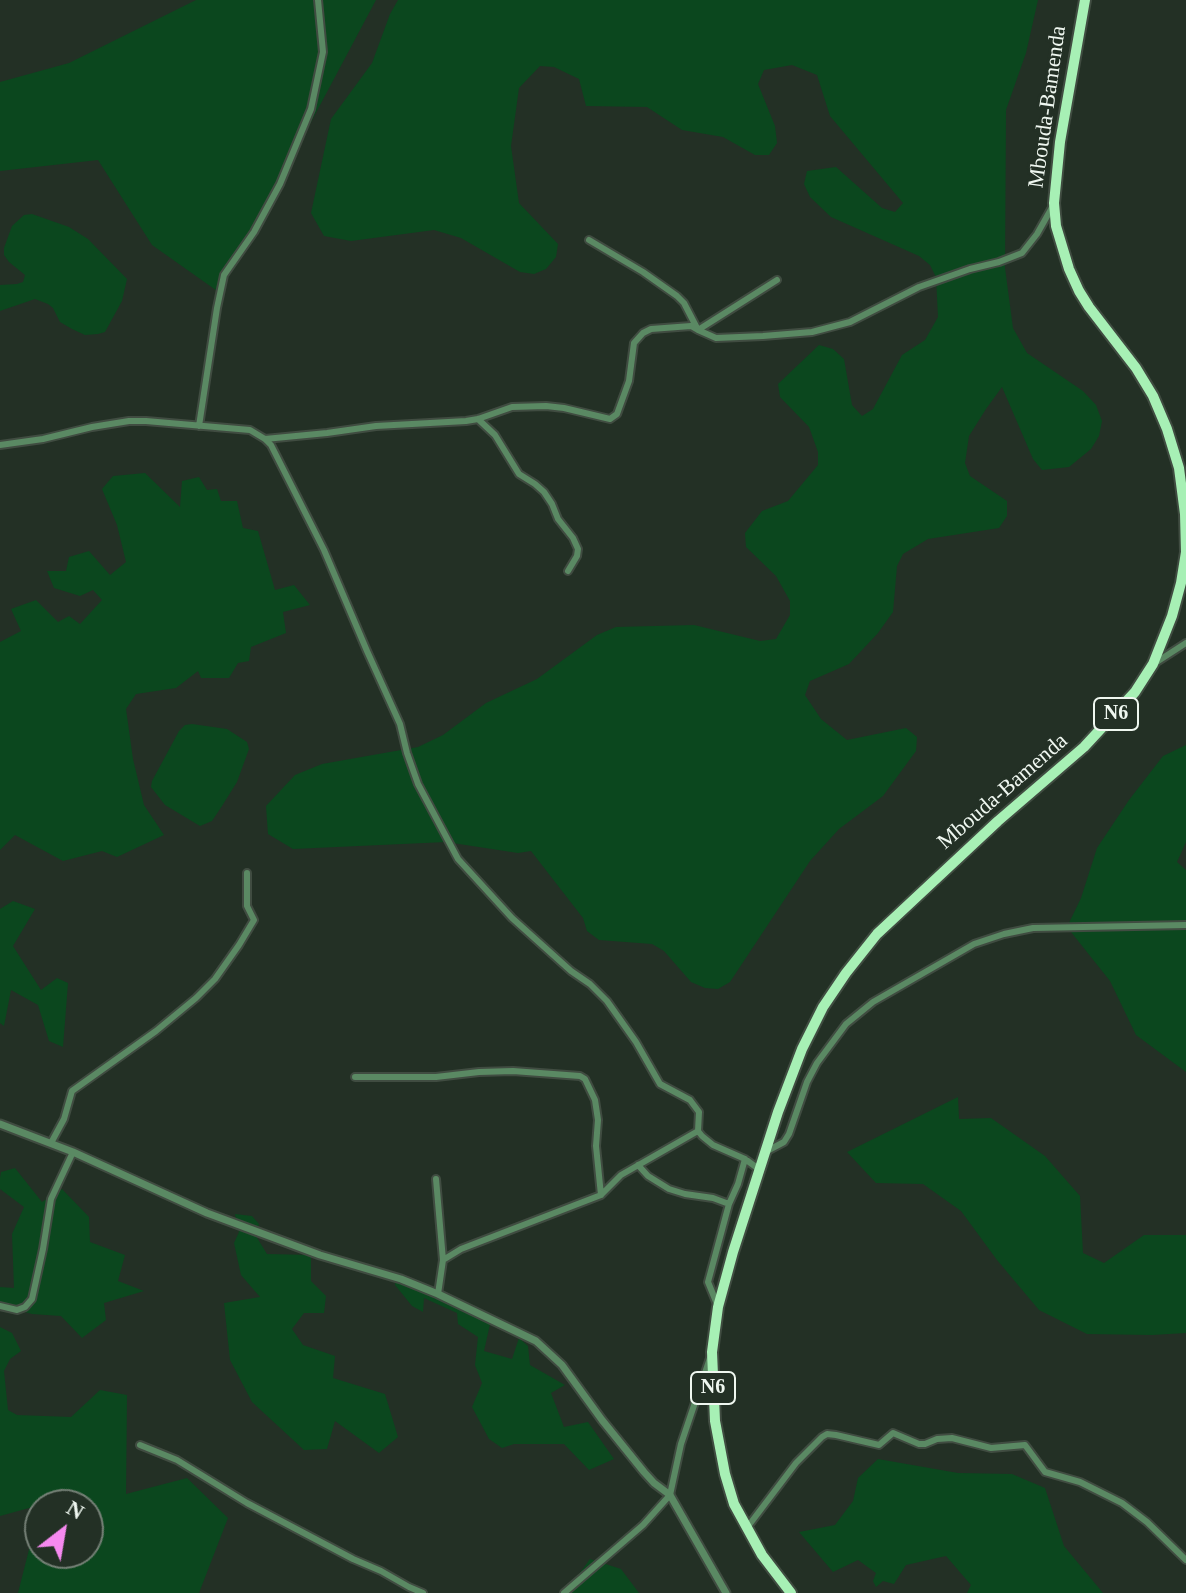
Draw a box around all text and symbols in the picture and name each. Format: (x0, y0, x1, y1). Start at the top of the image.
street label: Mbouda-Bamenda (1024, 24, 1072, 190)
road number: N6 (1094, 698, 1138, 730)
street label: Mbouda-Bamenda (933, 728, 1073, 856)
road number: N6 (691, 1372, 735, 1404)
north arrow (24, 1489, 104, 1569)
text: N (62, 1495, 89, 1525)

